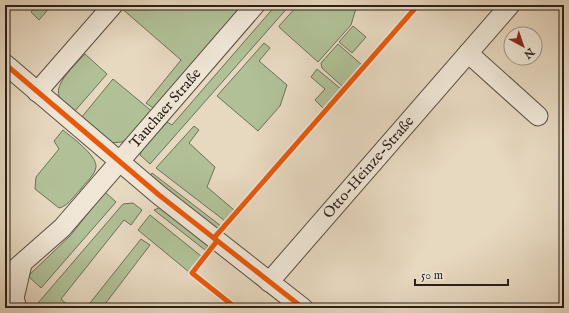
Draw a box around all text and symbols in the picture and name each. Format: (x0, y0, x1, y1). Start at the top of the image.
north arrow (503, 26, 543, 66)
text: N (520, 44, 538, 62)
street label: Tauchaer Straße (125, 64, 205, 152)
street label: Otto-Heinze-Straße (319, 112, 418, 222)
scale bar (415, 261, 508, 287)
text: 50 m (421, 268, 443, 283)

